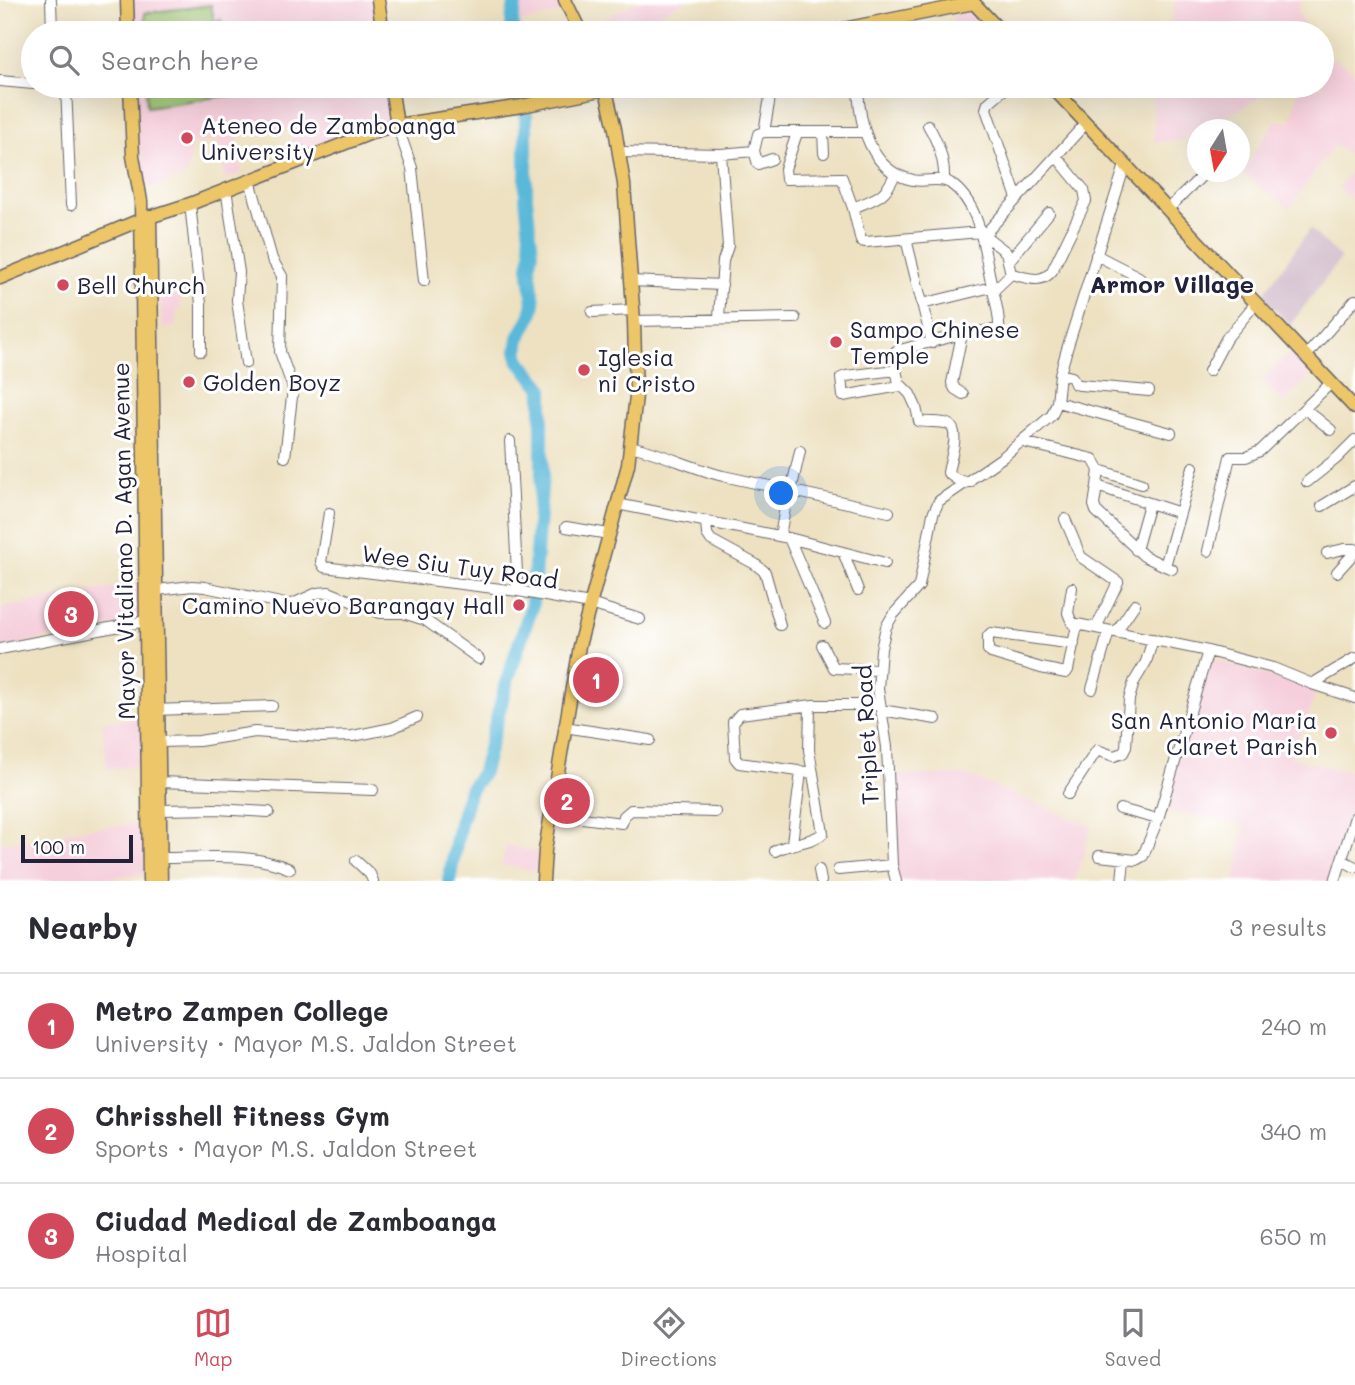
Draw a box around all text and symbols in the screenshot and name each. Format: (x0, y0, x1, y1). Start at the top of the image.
search box (21, 21, 1334, 98)
icon: search (45, 41, 83, 79)
text: Search here (101, 43, 259, 77)
place label: Ateneo de Zamboanga University (201, 110, 457, 166)
north arrow (1187, 119, 1250, 182)
marker: Ateneo de Zamboanga University (179, 130, 195, 146)
district label: Armor Village (1090, 268, 1254, 299)
place label: Bell Church (77, 270, 204, 300)
marker: Bell Church (55, 277, 71, 293)
place label: Sampo Chinese Temple (850, 314, 1020, 370)
marker: Sampo Chinese Temple (828, 334, 844, 350)
place label: Iglesia ni Cristo (598, 342, 695, 398)
street label: Mayor Vitaliano D. Agan Avenue (105, 362, 141, 720)
marker: Iglesia ni Cristo (576, 362, 592, 378)
place label: Golden Boyz (203, 367, 341, 397)
marker: Golden Boyz (181, 374, 197, 390)
your location (764, 476, 798, 510)
street label: Wee Siu Tuy Road (360, 537, 560, 595)
pin: 3 (48, 588, 94, 640)
place label: Camino Nuevo Barangay Hall (182, 590, 505, 620)
marker: Camino Nuevo Barangay Hall (511, 597, 527, 613)
pin: 1 (573, 654, 619, 706)
street label: Triplet Road (847, 664, 885, 806)
place label: San Antonio Maria Claret Parish (1111, 705, 1317, 761)
marker: San Antonio Maria Claret Parish (1323, 725, 1339, 741)
pin: 2 (544, 775, 590, 827)
scale bar (21, 832, 133, 864)
text: 100 m (32, 834, 85, 859)
text: Nearby (28, 907, 138, 947)
text: 3 results (1230, 912, 1327, 942)
text: Metro Zampen College (95, 994, 389, 1028)
text: 1 (46, 1011, 56, 1041)
text: 240 m (1261, 1011, 1327, 1041)
text: University · Mayor M.S. Jaldon Street (95, 1028, 517, 1058)
text: Chrisshell Fitness Gym (95, 1099, 390, 1133)
text: 2 (45, 1116, 57, 1146)
text: 340 m (1260, 1116, 1327, 1146)
text: Sports · Mayor M.S. Jaldon Street (95, 1133, 477, 1163)
text: Ciudad Medical de Zamboanga (95, 1204, 497, 1238)
text: 3 (44, 1221, 58, 1251)
text: 650 m (1260, 1221, 1327, 1251)
text: Hospital (95, 1238, 188, 1268)
tab: Map (194, 1304, 233, 1371)
tab: Directions (620, 1304, 717, 1371)
tab: Saved (1105, 1304, 1161, 1371)

